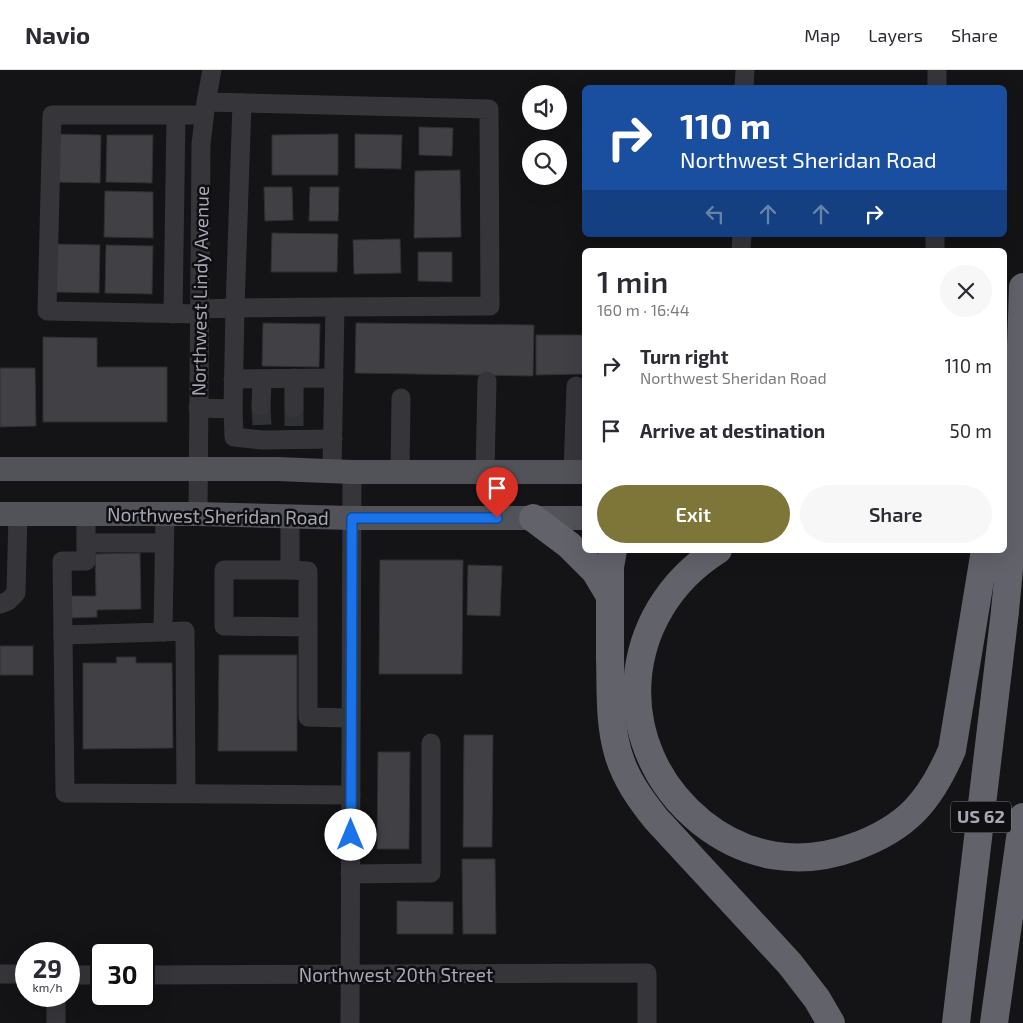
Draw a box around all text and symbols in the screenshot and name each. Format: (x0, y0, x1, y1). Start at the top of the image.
text: Navio (25, 20, 90, 49)
text: Map (804, 24, 840, 46)
text: Layers (868, 24, 923, 46)
text: Share (951, 24, 998, 46)
map controls (522, 85, 567, 185)
button: sound (522, 85, 567, 130)
text: 110 m (680, 104, 771, 146)
icon: right (597, 105, 662, 170)
button: search (522, 140, 567, 185)
text: Northwest Sheridan Road (680, 146, 937, 172)
street label: Northwest Lindy Avenue (186, 186, 213, 396)
icon: left (701, 200, 729, 228)
icon: ahead (754, 200, 782, 228)
icon: ahead (807, 200, 835, 228)
icon: right (860, 200, 888, 228)
text: 1 min (597, 263, 668, 299)
button: close (940, 265, 992, 317)
text: 160 m · 16:44 (597, 300, 690, 319)
text: Turn right (640, 345, 728, 368)
icon: right (597, 352, 625, 380)
text: 110 m (945, 354, 992, 377)
text: Northwest Sheridan Road (640, 368, 827, 387)
icon: arrive (597, 417, 625, 445)
text: Arrive at destination (640, 419, 825, 442)
text: 50 m (949, 419, 992, 442)
pin (476, 467, 518, 518)
icon: arrive (483, 474, 511, 502)
button: Exit (597, 485, 790, 543)
button: Share (800, 485, 992, 543)
street label: Northwest Sheridan Road (107, 502, 329, 529)
road number: US 62 (951, 802, 1011, 832)
position arrow (324, 808, 376, 860)
speed limit sign: 30 (90, 942, 155, 1007)
text: 29 (33, 953, 62, 983)
street label: Northwest 20th Street (299, 963, 493, 986)
text: km/h (33, 980, 62, 994)

